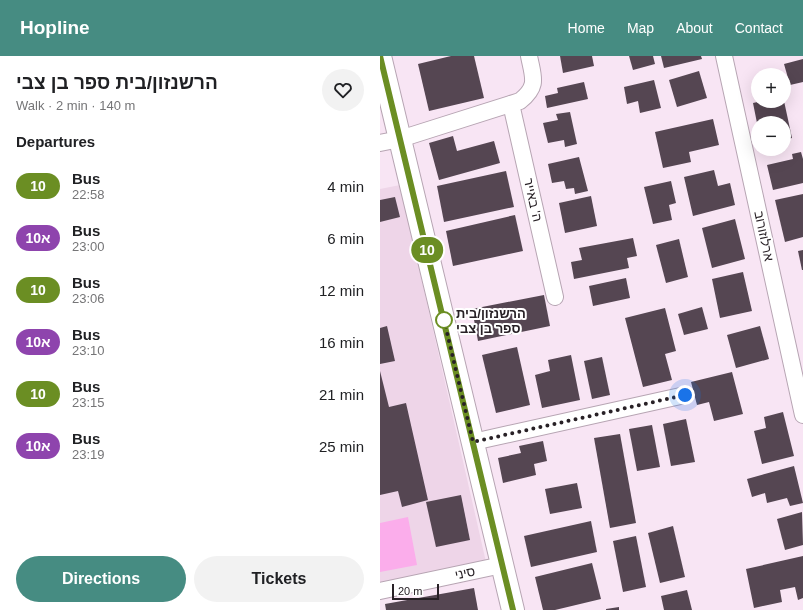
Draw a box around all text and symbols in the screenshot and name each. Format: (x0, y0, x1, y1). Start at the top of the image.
text: Hopline (20, 17, 90, 38)
text: Home (568, 20, 605, 36)
text: Map (627, 20, 654, 36)
text: About (676, 20, 713, 36)
text: Contact (735, 20, 783, 36)
map controls (751, 68, 791, 156)
button: + (751, 68, 791, 108)
button: heart (322, 69, 364, 111)
text: הרשנזון/בית ספר בן צבי (16, 72, 218, 93)
text: Walk · 2 min · 140 m (16, 98, 135, 113)
button: − (751, 116, 791, 156)
text: Departures (16, 133, 95, 150)
text: Bus (72, 170, 100, 187)
street label: ה' באייר (521, 177, 545, 223)
text: 10 (30, 178, 46, 194)
text: 4 min (327, 178, 364, 195)
text: 22:58 (72, 187, 105, 202)
street label: ארלוזורוב (751, 209, 777, 263)
text: Bus (72, 222, 100, 239)
text: 10א (25, 230, 51, 246)
text: 6 min (327, 230, 364, 247)
line badge: 10 (409, 237, 445, 263)
text: 23:00 (72, 239, 105, 254)
text: 10 (419, 242, 435, 258)
text: Bus (72, 274, 100, 291)
text: 10 (30, 282, 46, 298)
text: 12 min (319, 282, 364, 299)
text: 23:06 (72, 291, 105, 306)
place label: הרשנזון/בית ספר בן צבי (456, 306, 526, 336)
marker: הרשנזון/בית ספר בן צבי (435, 311, 453, 329)
text: Bus (72, 326, 100, 343)
text: 10א (25, 334, 51, 350)
text: 16 min (319, 334, 364, 351)
text: 23:10 (72, 343, 105, 358)
text: Bus (72, 378, 100, 395)
your location (675, 385, 695, 405)
text: 10 (30, 386, 46, 402)
text: 21 min (319, 386, 364, 403)
text: 23:15 (72, 395, 105, 410)
text: Bus (72, 430, 100, 447)
text: 10א (25, 438, 51, 454)
text: 25 min (319, 438, 364, 455)
text: 23:19 (72, 447, 105, 462)
button: Directions (16, 556, 186, 602)
button: Tickets (194, 556, 364, 602)
street label: סיני (453, 564, 477, 582)
scale bar (392, 582, 439, 601)
text: 20 m (398, 585, 422, 597)

